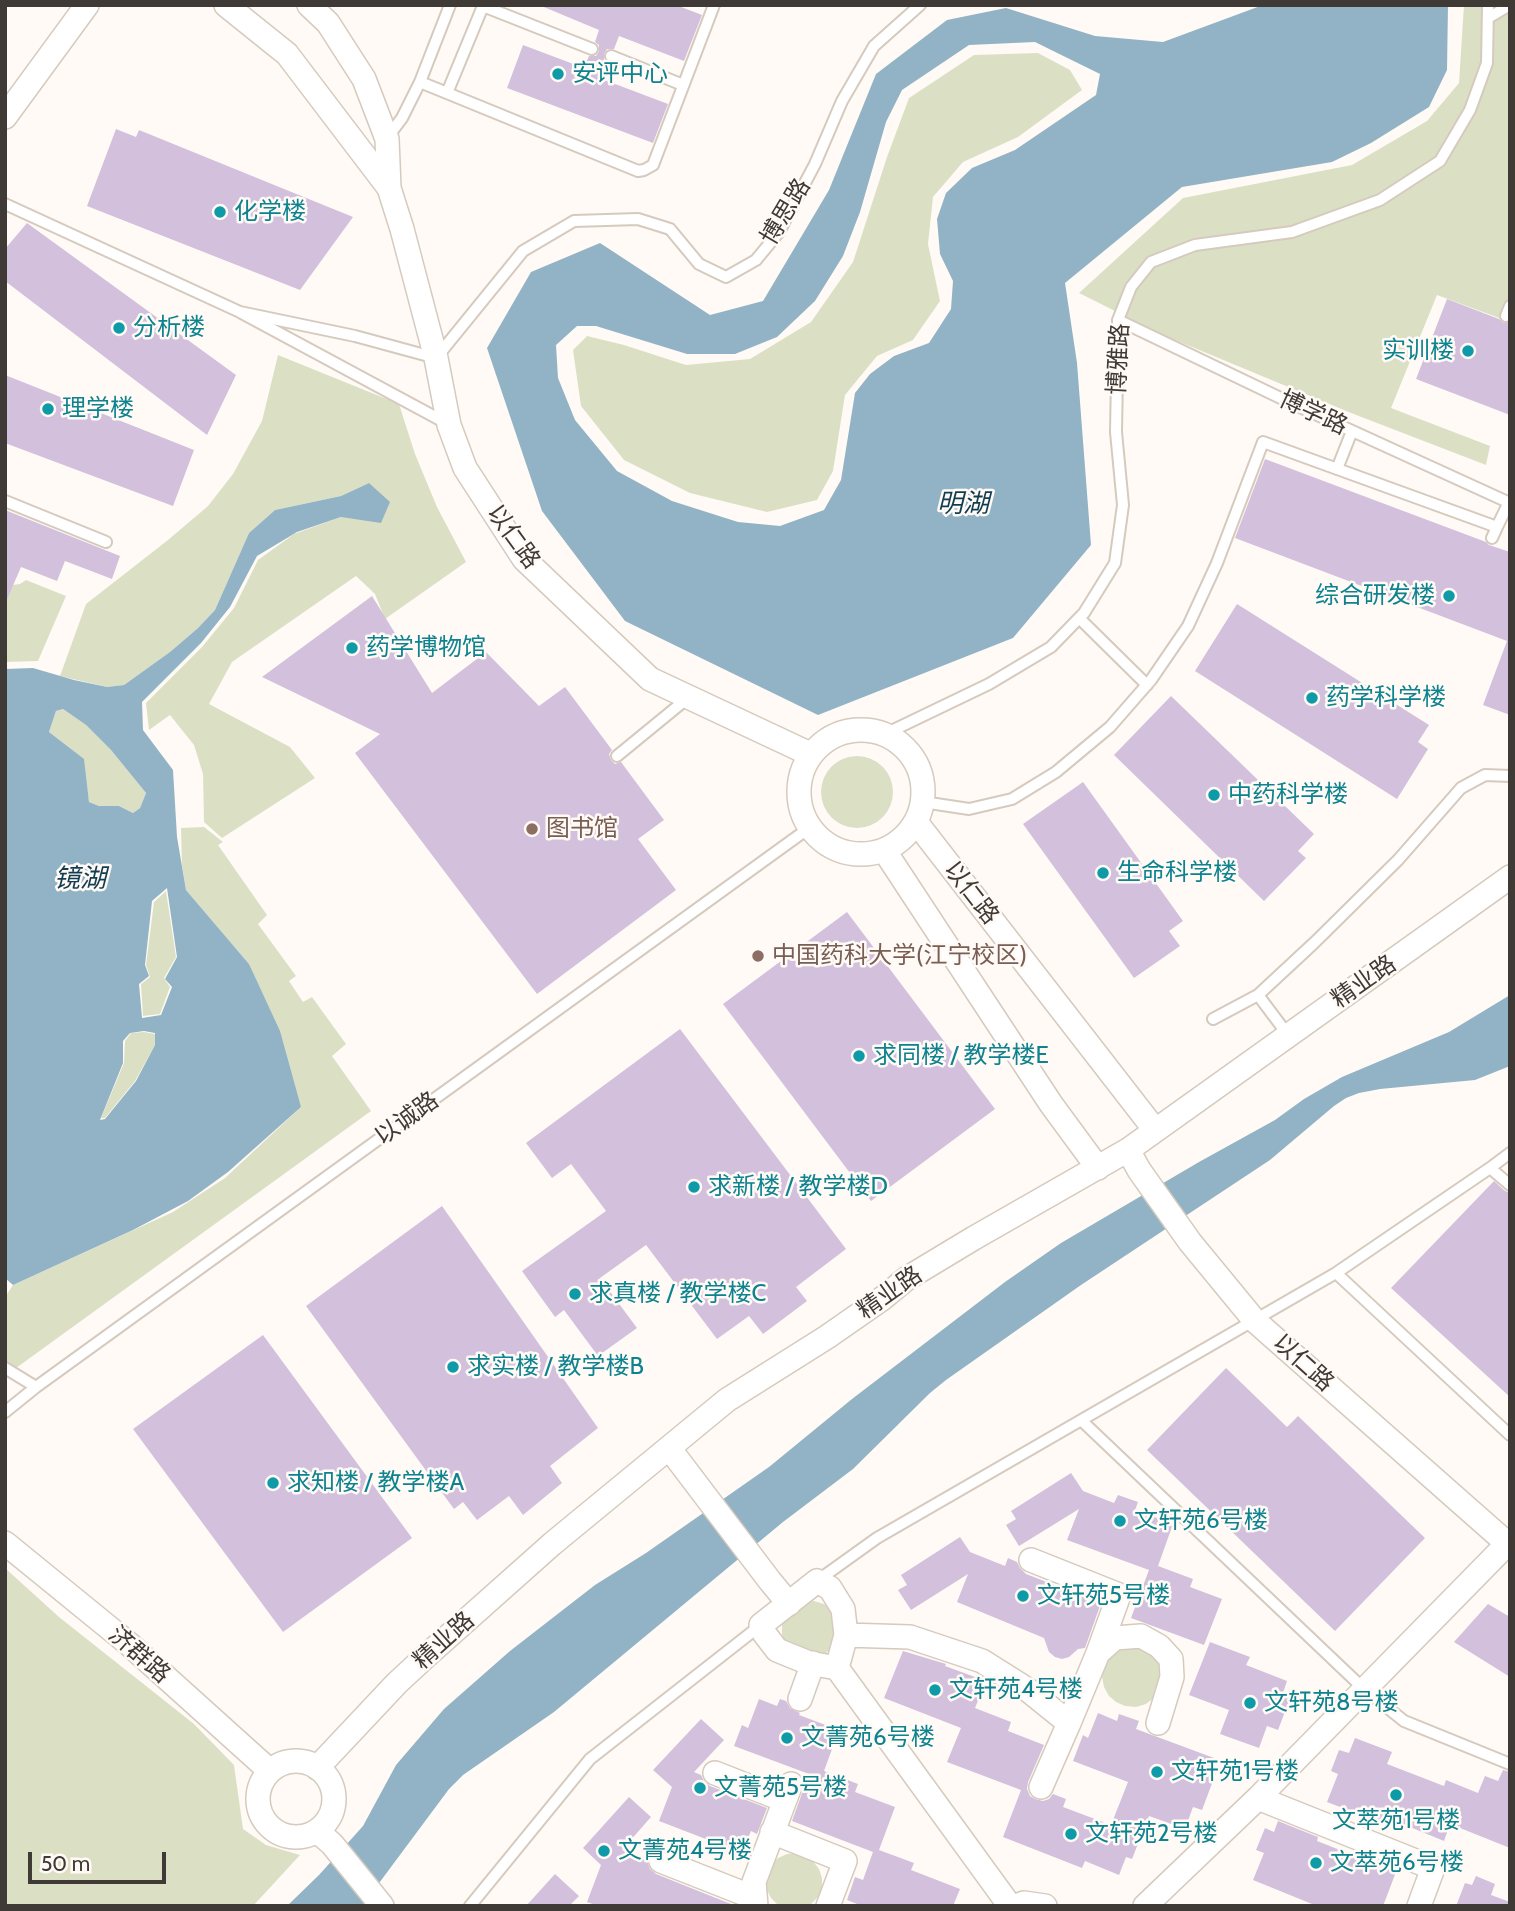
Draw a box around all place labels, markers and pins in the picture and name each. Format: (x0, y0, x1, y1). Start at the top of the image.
place label: 安评中心 (572, 60, 668, 88)
marker: 安评中心 (550, 66, 566, 82)
place label: 化学楼 (234, 198, 306, 226)
marker: 化学楼 (212, 204, 228, 220)
place label: 分析楼 (133, 314, 205, 342)
marker: 分析楼 (111, 320, 127, 336)
place label: 实训楼 (1382, 337, 1454, 365)
marker: 实训楼 (1460, 343, 1476, 359)
place label: 理学楼 (62, 395, 134, 423)
marker: 理学楼 (40, 401, 56, 417)
place label: 综合研发楼 (1315, 582, 1435, 610)
marker: 综合研发楼 (1441, 588, 1457, 604)
place label: 药学博物馆 (366, 634, 486, 662)
marker: 药学博物馆 (344, 640, 360, 656)
place label: 药学科学楼 (1326, 684, 1446, 712)
marker: 药学科学楼 (1304, 690, 1320, 706)
place label: 中药科学楼 (1228, 781, 1348, 809)
marker: 中药科学楼 (1206, 787, 1222, 803)
place label: 图书馆 (546, 815, 618, 843)
marker: 图书馆 (524, 821, 540, 837)
place label: 生命科学楼 (1117, 859, 1237, 887)
marker: 生命科学楼 (1095, 865, 1111, 881)
place label: 中国药科大学(江宁校区) (772, 942, 1027, 970)
marker: 中国药科大学(江宁校区) (750, 948, 766, 964)
place label: 求同楼 / 教学楼E (873, 1042, 1049, 1070)
marker: 求同楼 / 教学楼E (851, 1048, 867, 1064)
place label: 求新楼 / 教学楼D (708, 1173, 888, 1201)
marker: 求新楼 / 教学楼D (686, 1179, 702, 1195)
place label: 求真楼 / 教学楼C (589, 1280, 766, 1308)
marker: 求真楼 / 教学楼C (567, 1286, 583, 1302)
place label: 求实楼 / 教学楼B (467, 1353, 644, 1381)
marker: 求实楼 / 教学楼B (445, 1359, 461, 1375)
place label: 求知楼 / 教学楼A (287, 1469, 464, 1497)
marker: 求知楼 / 教学楼A (265, 1475, 281, 1491)
place label: 文轩苑6号楼 (1134, 1507, 1268, 1535)
marker: 文轩苑6号楼 (1112, 1513, 1128, 1529)
place label: 文轩苑5号楼 (1037, 1582, 1170, 1610)
marker: 文轩苑5号楼 (1015, 1588, 1031, 1604)
place label: 文轩苑4号楼 (949, 1676, 1083, 1704)
marker: 文轩苑4号楼 (927, 1682, 943, 1698)
place label: 文轩苑8号楼 (1264, 1689, 1399, 1717)
marker: 文轩苑8号楼 (1242, 1695, 1258, 1711)
place label: 文菁苑6号楼 (801, 1724, 935, 1752)
marker: 文菁苑6号楼 (779, 1730, 795, 1746)
place label: 文轩苑1号楼 (1171, 1758, 1299, 1786)
marker: 文轩苑1号楼 (1149, 1764, 1165, 1780)
place label: 文菁苑5号楼 (714, 1774, 847, 1802)
marker: 文菁苑5号楼 (692, 1780, 708, 1796)
marker: 文萃苑1号楼 (1388, 1787, 1404, 1803)
place label: 文萃苑1号楼 (1332, 1807, 1460, 1835)
place label: 文轩苑2号楼 (1085, 1820, 1218, 1848)
marker: 文轩苑2号楼 (1063, 1826, 1079, 1842)
place label: 文菁苑4号楼 (618, 1837, 752, 1865)
marker: 文菁苑4号楼 (596, 1843, 612, 1859)
place label: 文萃苑6号楼 (1330, 1849, 1464, 1877)
marker: 文萃苑6号楼 (1308, 1855, 1324, 1871)

